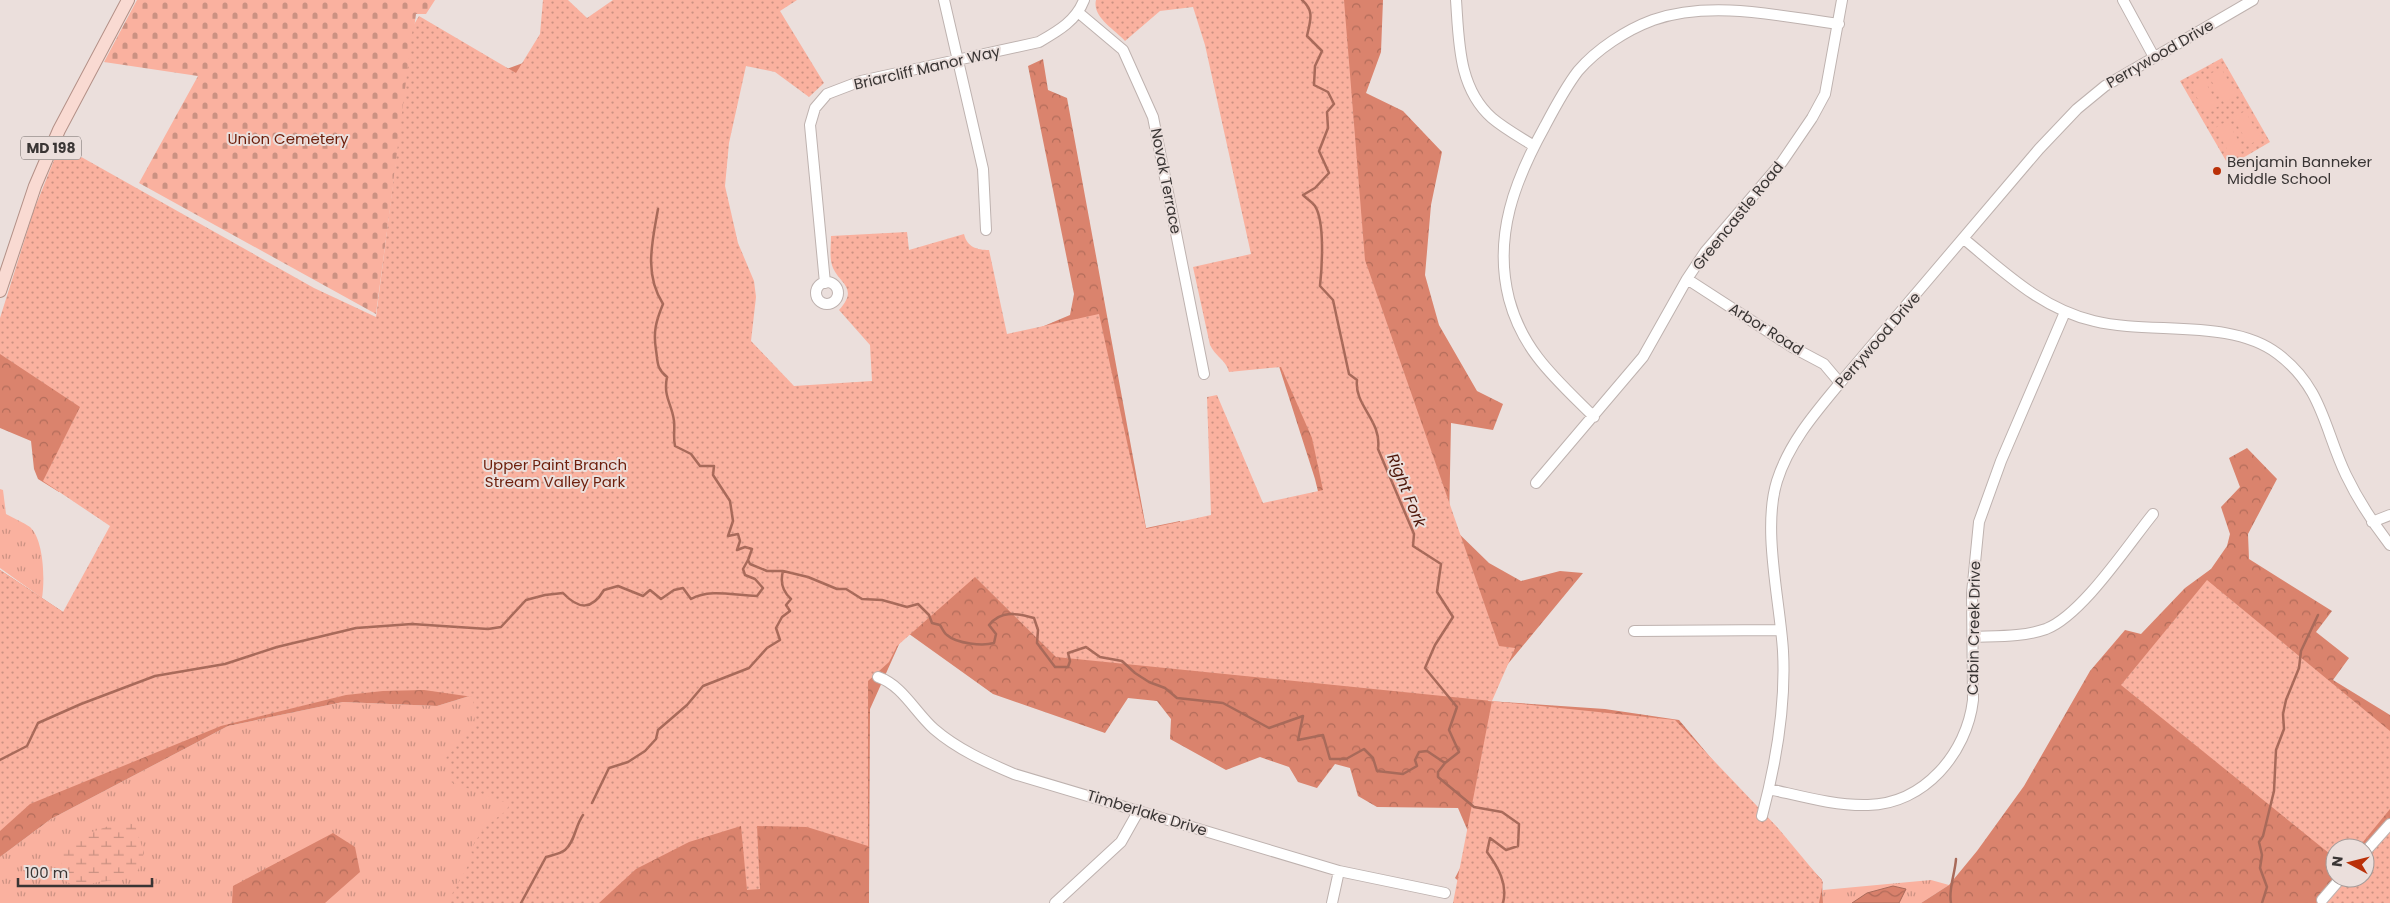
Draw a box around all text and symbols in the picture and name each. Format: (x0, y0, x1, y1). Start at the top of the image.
street label: Perrywood Drive (2102, 14, 2217, 93)
street label: Briarcliff Manor Way (852, 40, 1003, 95)
street label: Novak Terrace (1146, 126, 1187, 236)
park label: Union Cemetery (227, 128, 349, 149)
road number: MD 198 (21, 136, 81, 160)
place label: Benjamin Banneker Middle School (2227, 151, 2373, 189)
street label: Greencastle Road (1687, 157, 1788, 274)
marker: Benjamin Banneker Middle School (2211, 165, 2223, 177)
street label: Perrywood Drive (1830, 287, 1925, 392)
street label: Arbor Road (1725, 297, 1807, 360)
water label: Right Fork (1381, 450, 1432, 531)
park label: Upper Paint Branch Stream Valley Park (483, 454, 627, 492)
street label: Cabin Creek Drive (1962, 561, 1985, 695)
street label: Timberlake Drive (1084, 784, 1210, 841)
north arrow (2325, 838, 2375, 888)
text: N (2327, 855, 2348, 868)
scale bar (18, 856, 151, 888)
text: 100 m (25, 862, 68, 883)

